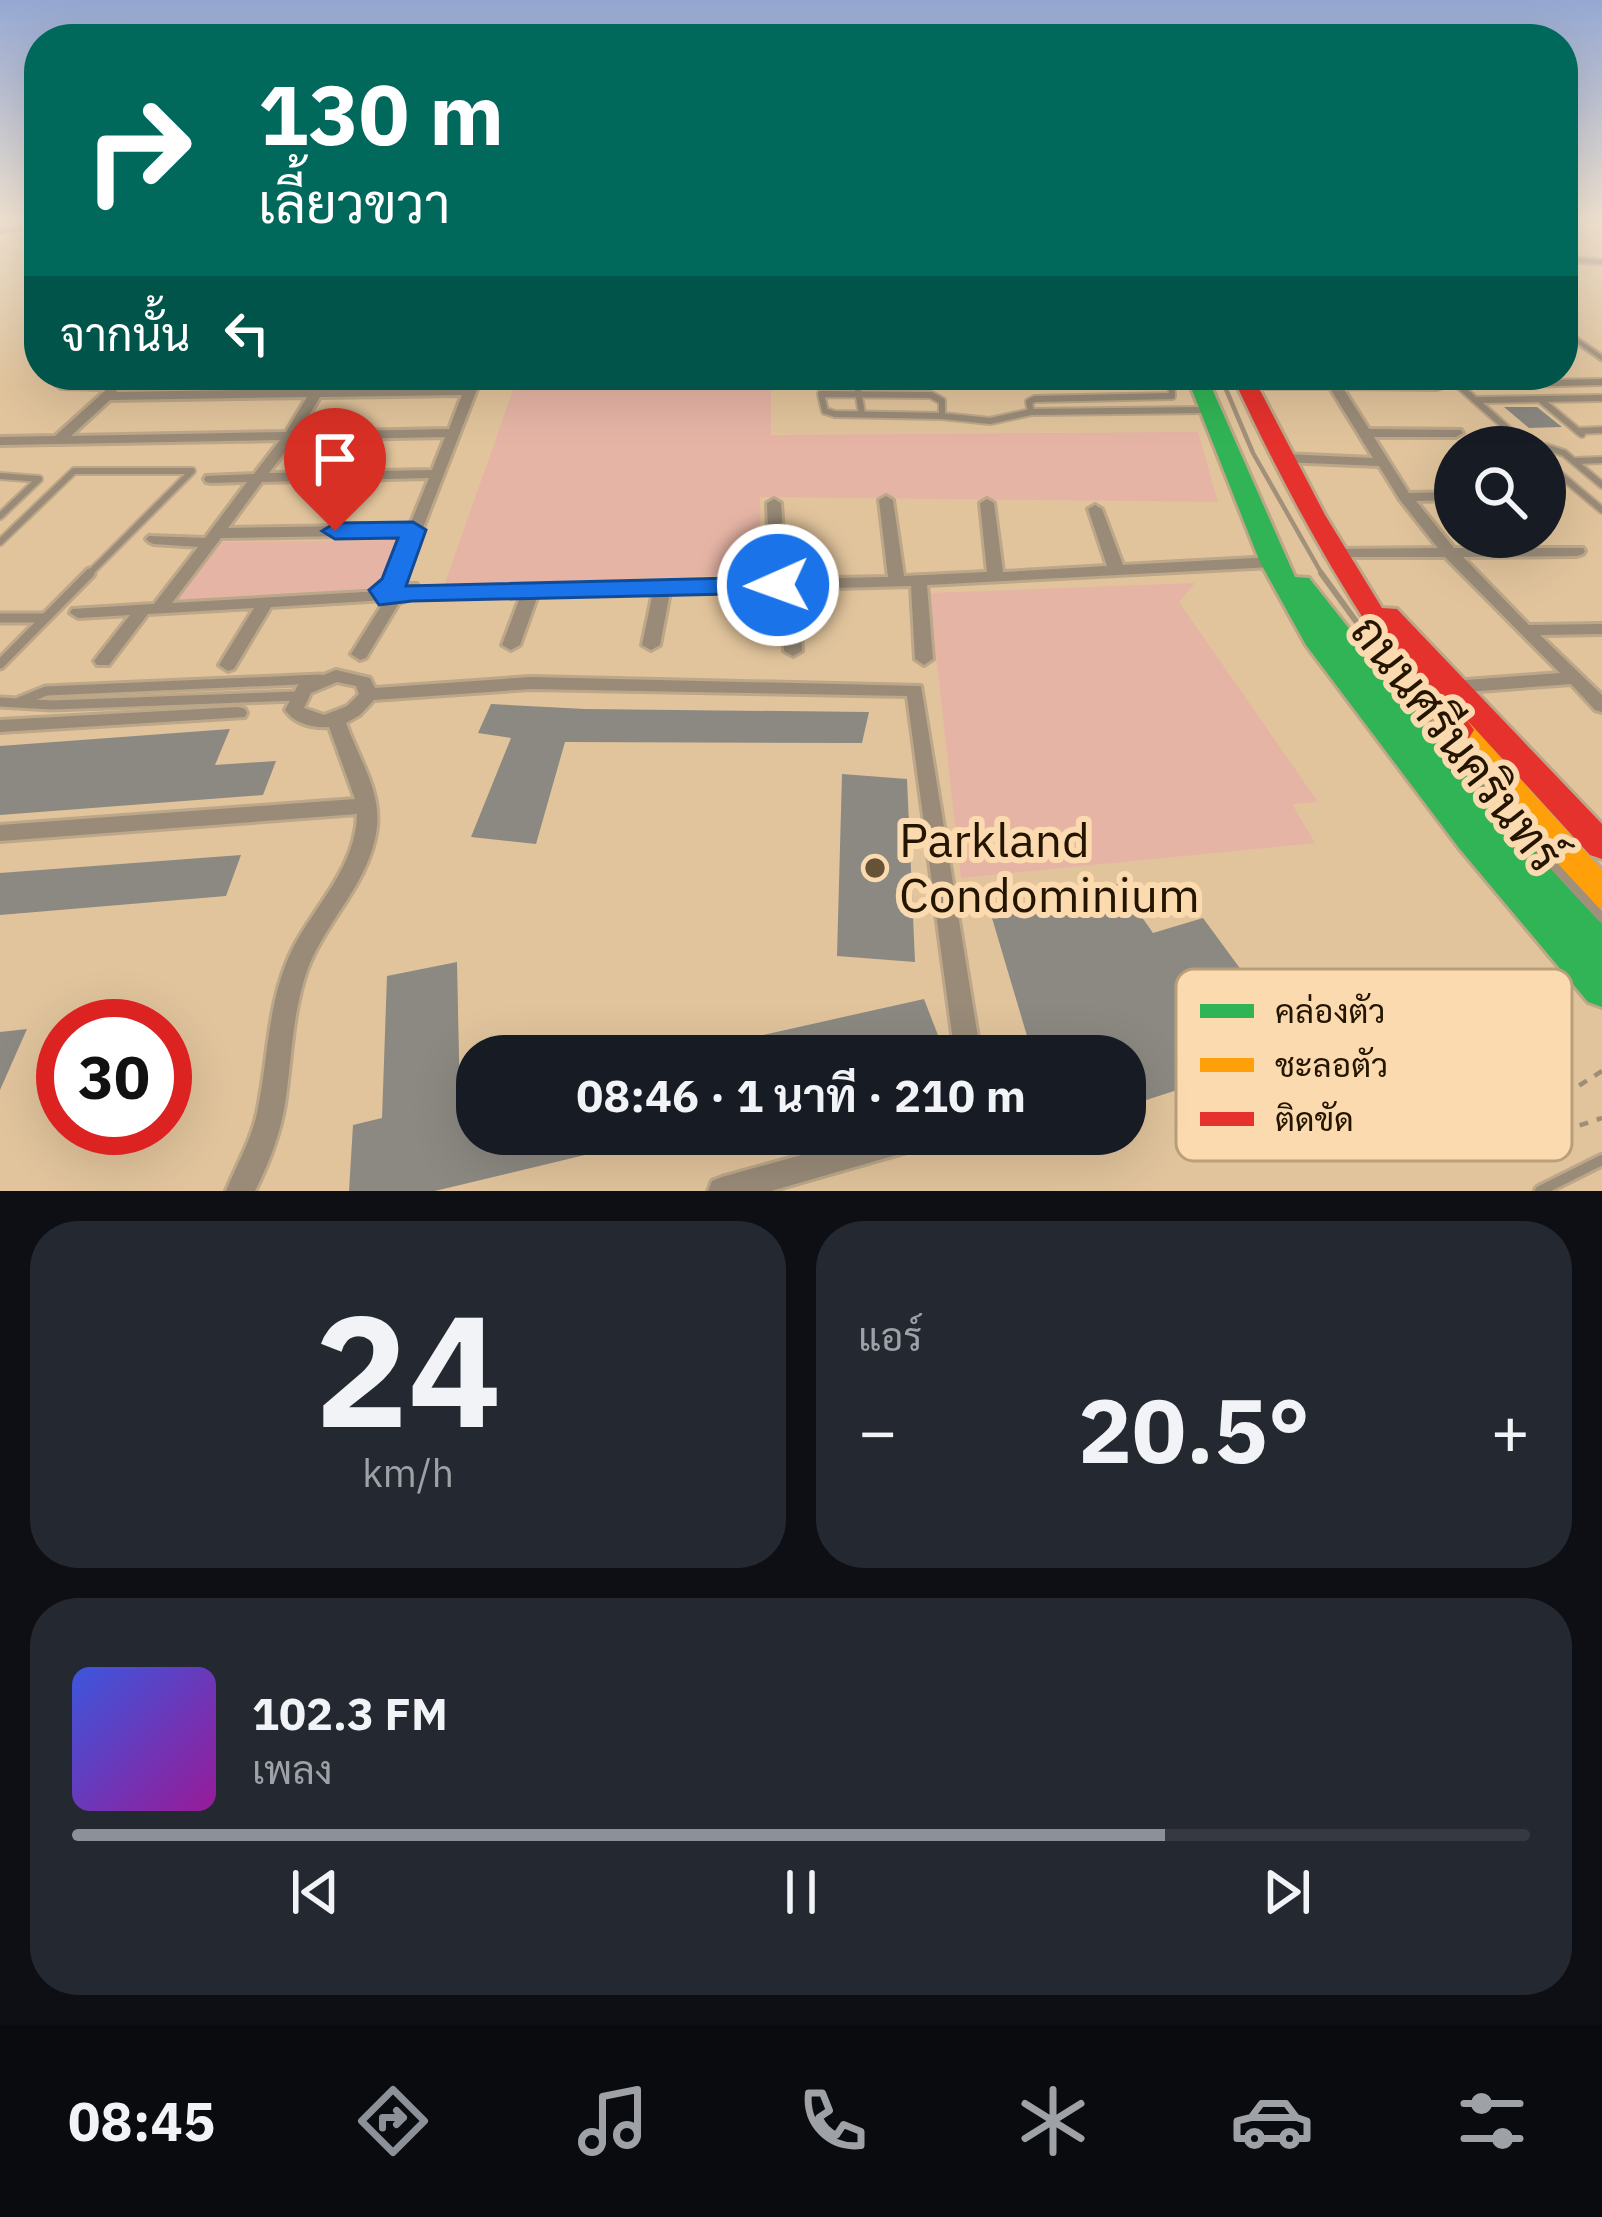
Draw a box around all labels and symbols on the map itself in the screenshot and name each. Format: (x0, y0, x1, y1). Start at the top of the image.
pin (284, 408, 386, 531)
position arrow (715, 522, 841, 648)
street label: ถนนศรีนครินทร์ (1338, 601, 1577, 883)
place label: Parkland Condominium (899, 808, 1200, 925)
marker: Parkland Condominium (862, 855, 888, 881)
legend (1176, 969, 1572, 1161)
text: คล่องตัว (1275, 989, 1385, 1032)
speed limit sign: 30 (36, 999, 192, 1155)
text: ชะลอตัว (1275, 1043, 1388, 1086)
text: ติดขัด (1275, 1097, 1354, 1140)

